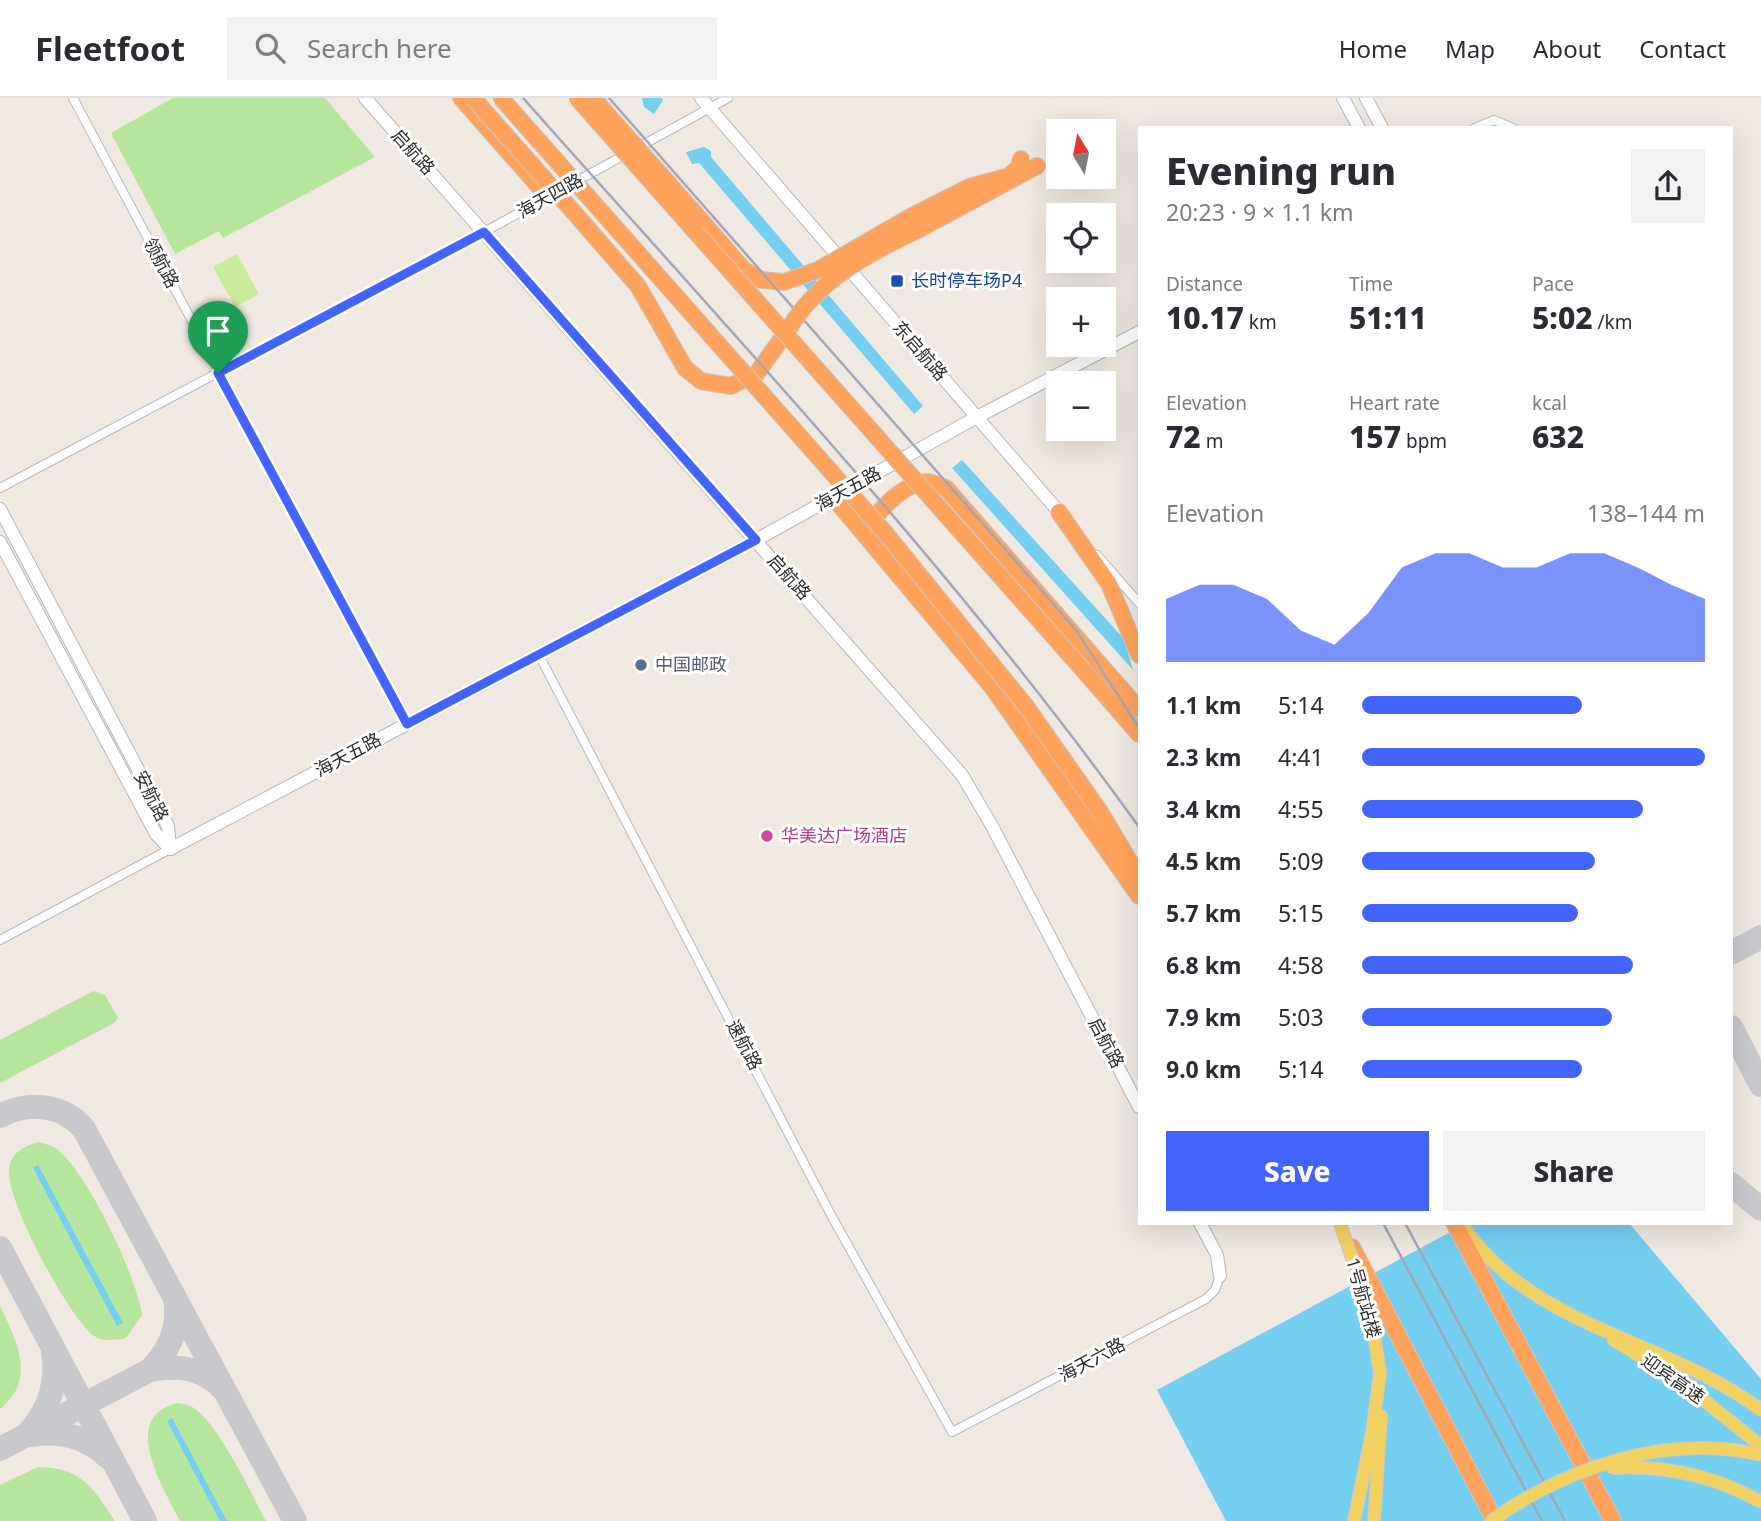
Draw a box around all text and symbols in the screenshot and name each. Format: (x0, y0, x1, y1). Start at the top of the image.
search box (227, 17, 717, 80)
text: Fleetfoot (35, 26, 185, 71)
icon: search (251, 29, 289, 67)
text: Search here (307, 30, 452, 66)
text: Home (1339, 32, 1407, 65)
text: Map (1445, 32, 1495, 65)
text: About (1533, 32, 1601, 65)
text: Contact (1639, 32, 1726, 65)
north arrow (1046, 119, 1116, 189)
map controls (1046, 119, 1116, 441)
street label: 启航路 (387, 123, 441, 179)
text: Evening run (1166, 144, 1396, 196)
button: share (1631, 149, 1705, 223)
street label: 海天四路 (512, 167, 587, 223)
text: 20:23 · 9 × 1.1 km (1166, 196, 1353, 228)
button: locate (1046, 203, 1116, 273)
street label: 领航路 (139, 233, 185, 292)
place label: 长时停车场P4 (911, 268, 1022, 292)
text: Distance (1166, 271, 1243, 297)
text: Time (1349, 271, 1393, 297)
text: Pace (1532, 271, 1574, 297)
marker: 长时停车场P4 (889, 273, 905, 289)
button: + (1046, 287, 1116, 357)
text: 10.17 (1166, 297, 1244, 338)
text: 51:11 (1349, 297, 1427, 338)
text: 5:02 (1532, 297, 1593, 338)
pin (188, 301, 248, 373)
text: km (1244, 309, 1277, 335)
text: /km (1593, 309, 1633, 335)
icon: arrive (199, 312, 237, 350)
street label: 东启航路 (888, 315, 953, 385)
button: − (1046, 371, 1116, 441)
text: Elevation (1166, 390, 1247, 416)
text: Heart rate (1349, 390, 1440, 416)
text: kcal (1532, 390, 1567, 416)
text: 72 (1166, 416, 1201, 457)
text: 157 (1349, 416, 1401, 457)
text: 632 (1532, 416, 1584, 457)
text: m (1201, 428, 1223, 454)
text: bpm (1401, 428, 1447, 454)
street label: 海天五路 (810, 460, 885, 516)
text: Elevation (1166, 497, 1264, 529)
text: 138–144 m (1587, 497, 1705, 529)
street label: 启航路 (763, 548, 817, 604)
place label: 中国邮政 (655, 652, 727, 676)
marker: 中国邮政 (633, 657, 649, 673)
text: 1.1 km (1166, 689, 1241, 721)
text: 5:14 (1278, 689, 1324, 721)
street label: 海天五路 (310, 727, 385, 782)
text: 2.3 km (1166, 741, 1241, 773)
text: 4:41 (1278, 741, 1324, 773)
street label: 安航路 (129, 766, 175, 825)
text: 3.4 km (1166, 793, 1241, 825)
text: 4:55 (1278, 793, 1324, 825)
place label: 华美达广场酒店 (781, 823, 907, 847)
marker: 华美达广场酒店 (759, 828, 775, 844)
text: 4.5 km (1166, 845, 1241, 877)
text: 5:09 (1278, 845, 1324, 877)
text: 5.7 km (1166, 897, 1241, 929)
text: 5:15 (1278, 897, 1324, 929)
text: 6.8 km (1166, 949, 1241, 981)
text: 4:58 (1278, 949, 1324, 981)
text: 7.9 km (1166, 1001, 1241, 1033)
text: 5:03 (1278, 1001, 1324, 1033)
street label: 启航路 (1084, 1013, 1130, 1072)
street label: 速航路 (722, 1015, 768, 1074)
text: 9.0 km (1166, 1053, 1241, 1085)
text: 5:14 (1278, 1053, 1324, 1085)
button: Save (1166, 1131, 1429, 1211)
button: Share (1443, 1131, 1705, 1211)
street label: 1号航站楼 (1341, 1255, 1387, 1341)
street label: 海天六路 (1054, 1332, 1129, 1387)
street label: 迎宾高速 (1637, 1348, 1710, 1409)

